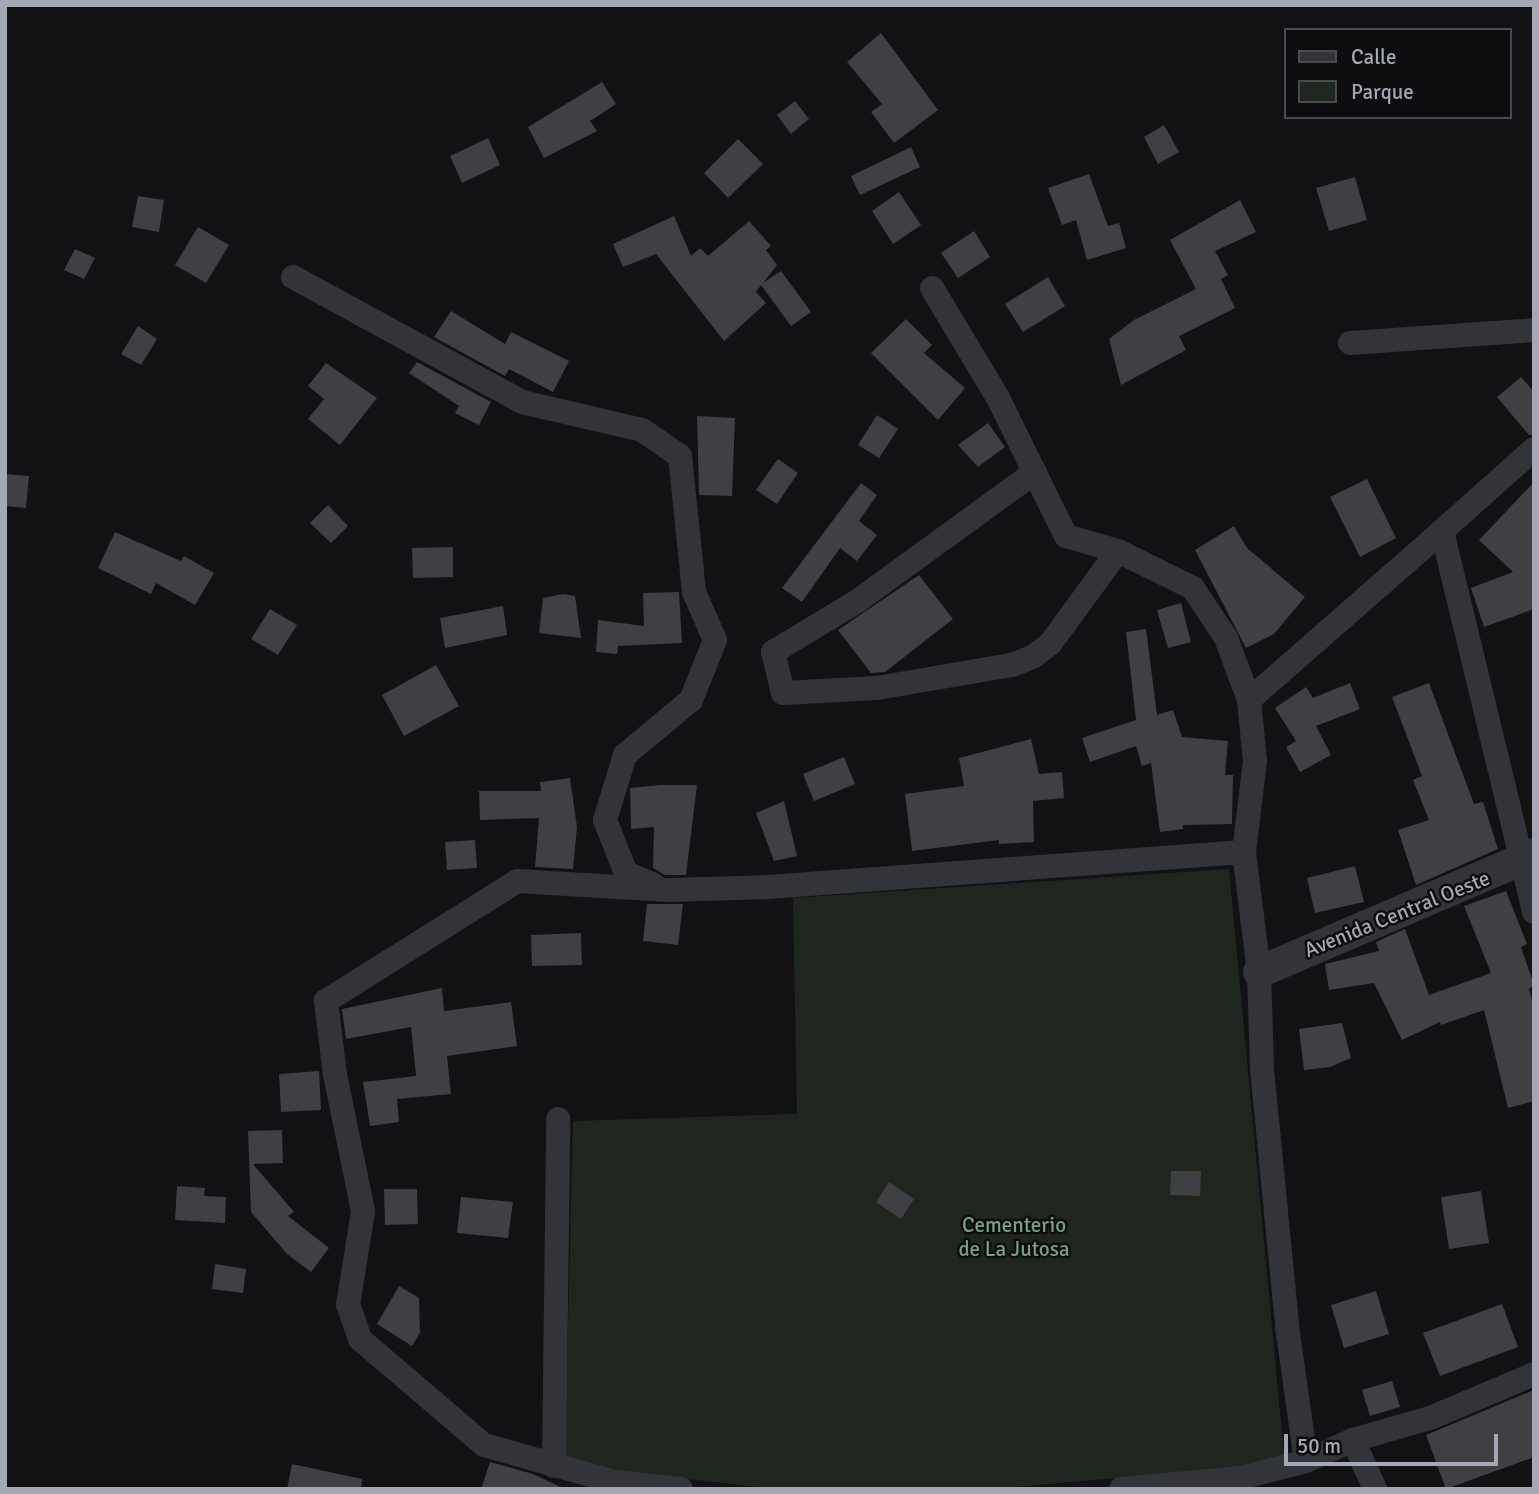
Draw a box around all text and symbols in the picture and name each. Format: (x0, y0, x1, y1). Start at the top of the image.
legend (1284, 28, 1511, 119)
text: Calle (1351, 44, 1397, 70)
text: Parque (1351, 79, 1414, 105)
street label: Avenida Central Oeste (1301, 865, 1493, 963)
park label: Cementerio de La Jutosa (958, 1212, 1070, 1262)
scale bar (1287, 1420, 1500, 1464)
text: 50 m (1297, 1433, 1341, 1459)

